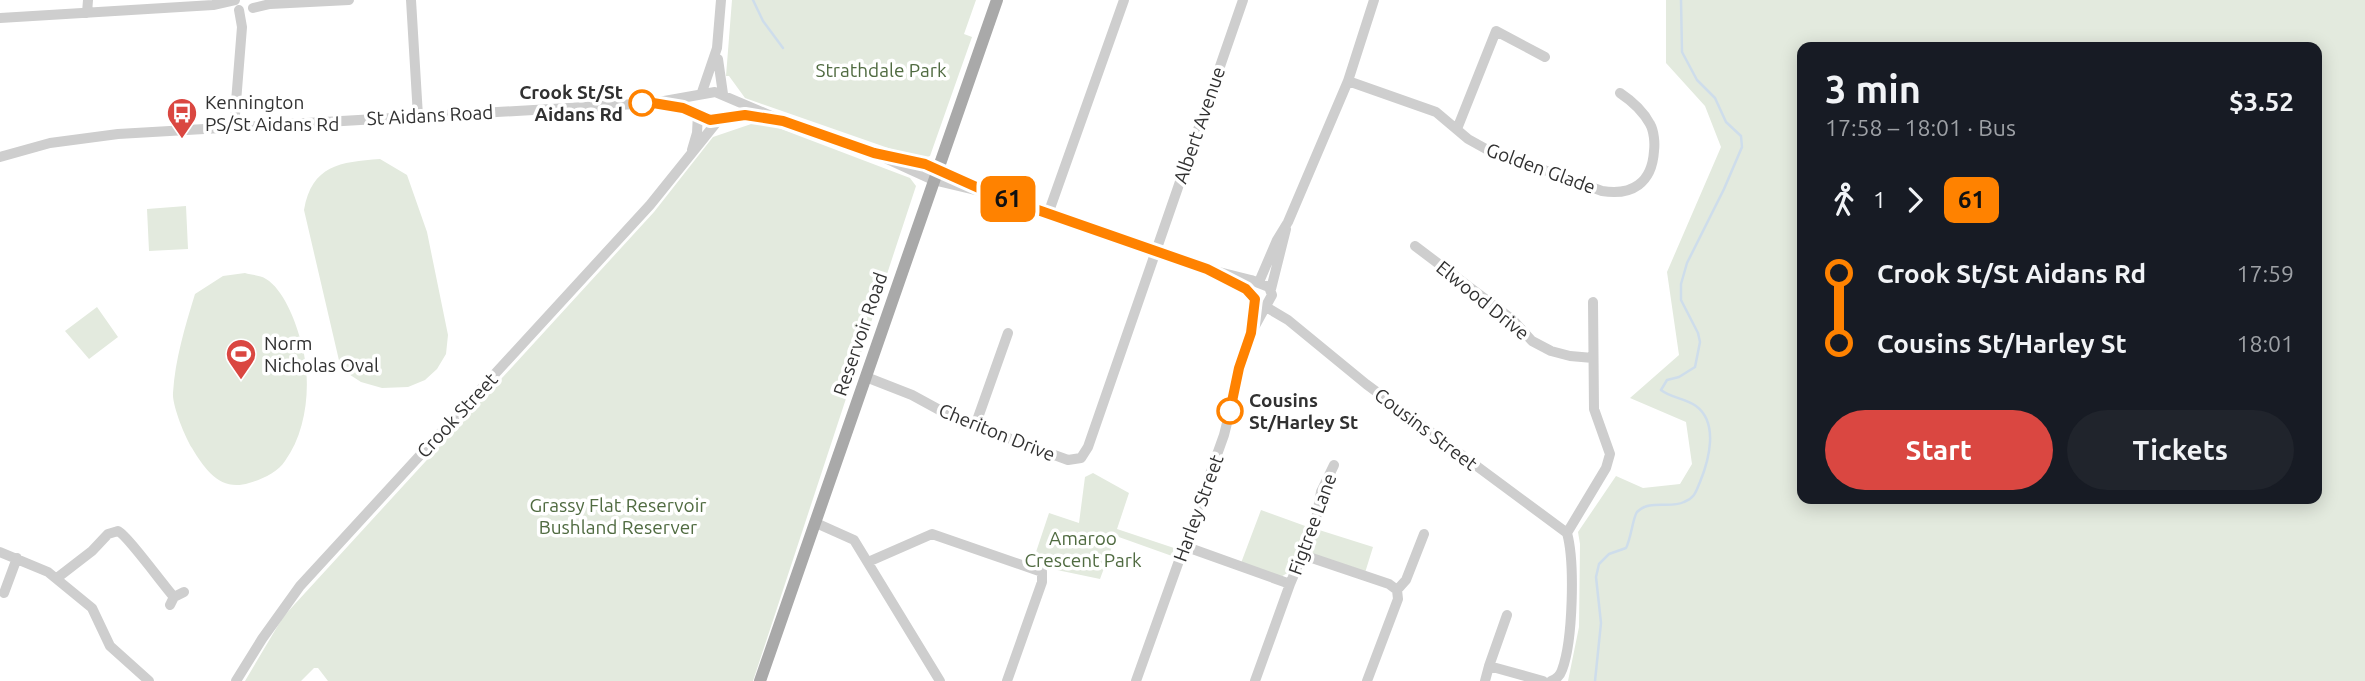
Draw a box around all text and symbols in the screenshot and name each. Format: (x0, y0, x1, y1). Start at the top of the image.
park label: Strathdale Park (815, 59, 947, 81)
street label: Albert Avenue (1169, 64, 1229, 186)
text: 3 min (1825, 68, 1921, 110)
place label: Crook St/St Aidans Rd (519, 81, 623, 125)
text: $3.52 (2229, 87, 2294, 116)
marker: Crook St/St Aidans Rd (629, 90, 655, 116)
place label: Kennington PS/St Aidans Rd (205, 91, 339, 135)
bus stop icon: Kennington PS/St Aidans Rd (165, 96, 199, 140)
street label: St Aidans Road (366, 101, 494, 129)
text: 17:58 – 18:01 · Bus (1825, 115, 2016, 140)
street label: Golden Glade (1483, 138, 1599, 198)
line badge: 61 (976, 176, 1040, 222)
icon: walk (1825, 181, 1863, 219)
icon: forward (1896, 181, 1934, 219)
text: 61 (994, 185, 1022, 212)
text: 61 (1958, 186, 1985, 213)
text: 1 (1873, 187, 1886, 212)
street label: Elwood Drive (1432, 256, 1534, 344)
text: Crook St/St Aidans Rd (1877, 259, 2146, 288)
text: 17:59 (2236, 261, 2294, 286)
street label: Reservoir Road (829, 269, 891, 399)
text: Cousins St/Harley St (1877, 329, 2127, 358)
text: 18:01 (2236, 331, 2294, 356)
place label: Norm Nicholas Oval (264, 332, 379, 376)
sports icon: Norm Nicholas Oval (224, 337, 258, 381)
street label: Crook Street (412, 368, 502, 462)
street label: Cousins Street (1370, 383, 1482, 475)
place label: Cousins St/Harley St (1249, 389, 1358, 433)
marker: Cousins St/Harley St (1217, 398, 1243, 424)
street label: Cheriton Drive (936, 399, 1058, 465)
button: Start (1825, 410, 2053, 490)
button: Tickets (2067, 410, 2294, 490)
street label: Harley Street (1168, 451, 1228, 564)
street label: Figtree Lane (1283, 470, 1341, 578)
park label: Grassy Flat Reservoir Bushland Reserver (530, 494, 706, 538)
park label: Amaroo Crescent Park (1024, 527, 1142, 571)

